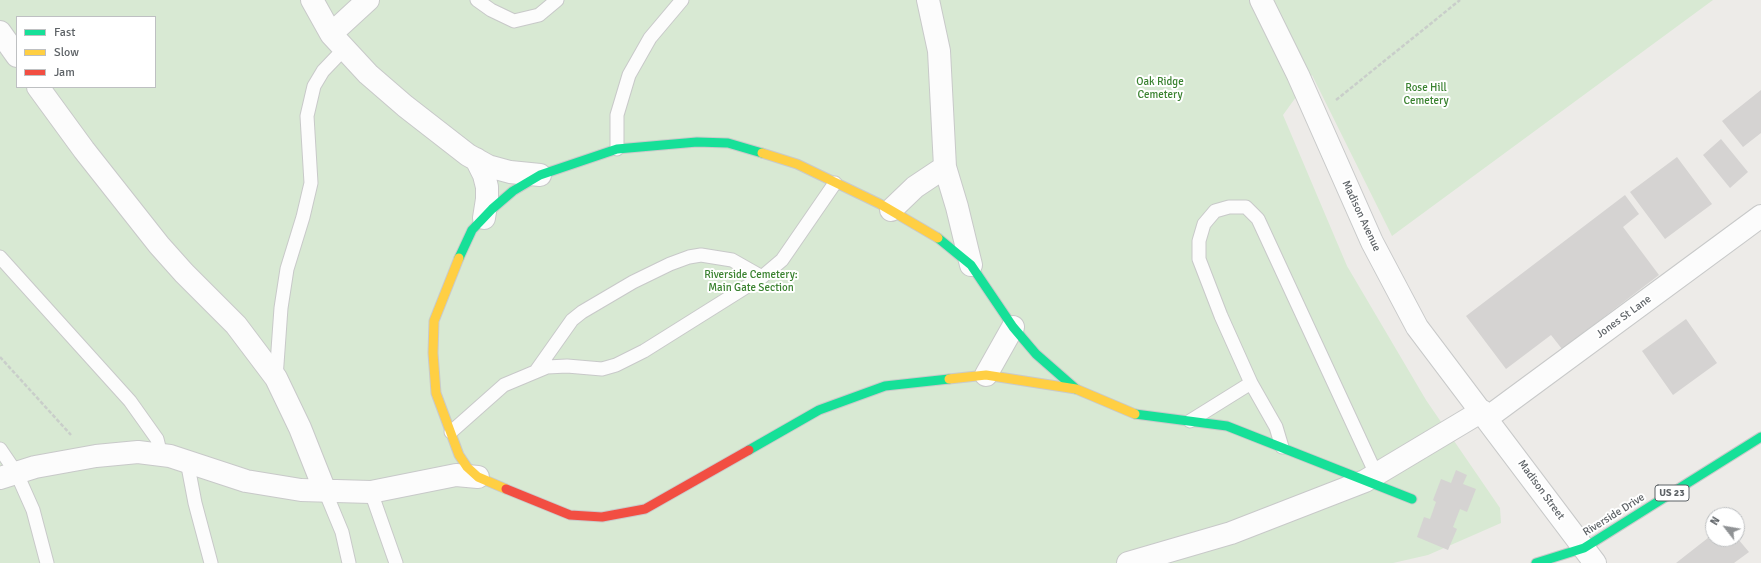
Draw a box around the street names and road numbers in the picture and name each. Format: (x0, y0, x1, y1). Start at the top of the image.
street label: Madison Avenue (1339, 179, 1383, 253)
street label: Jones St Lane (1594, 293, 1654, 341)
street label: Madison Street (1515, 457, 1567, 523)
road number: US 23 (1655, 485, 1689, 501)
street label: Riverside Drive (1581, 491, 1647, 539)

